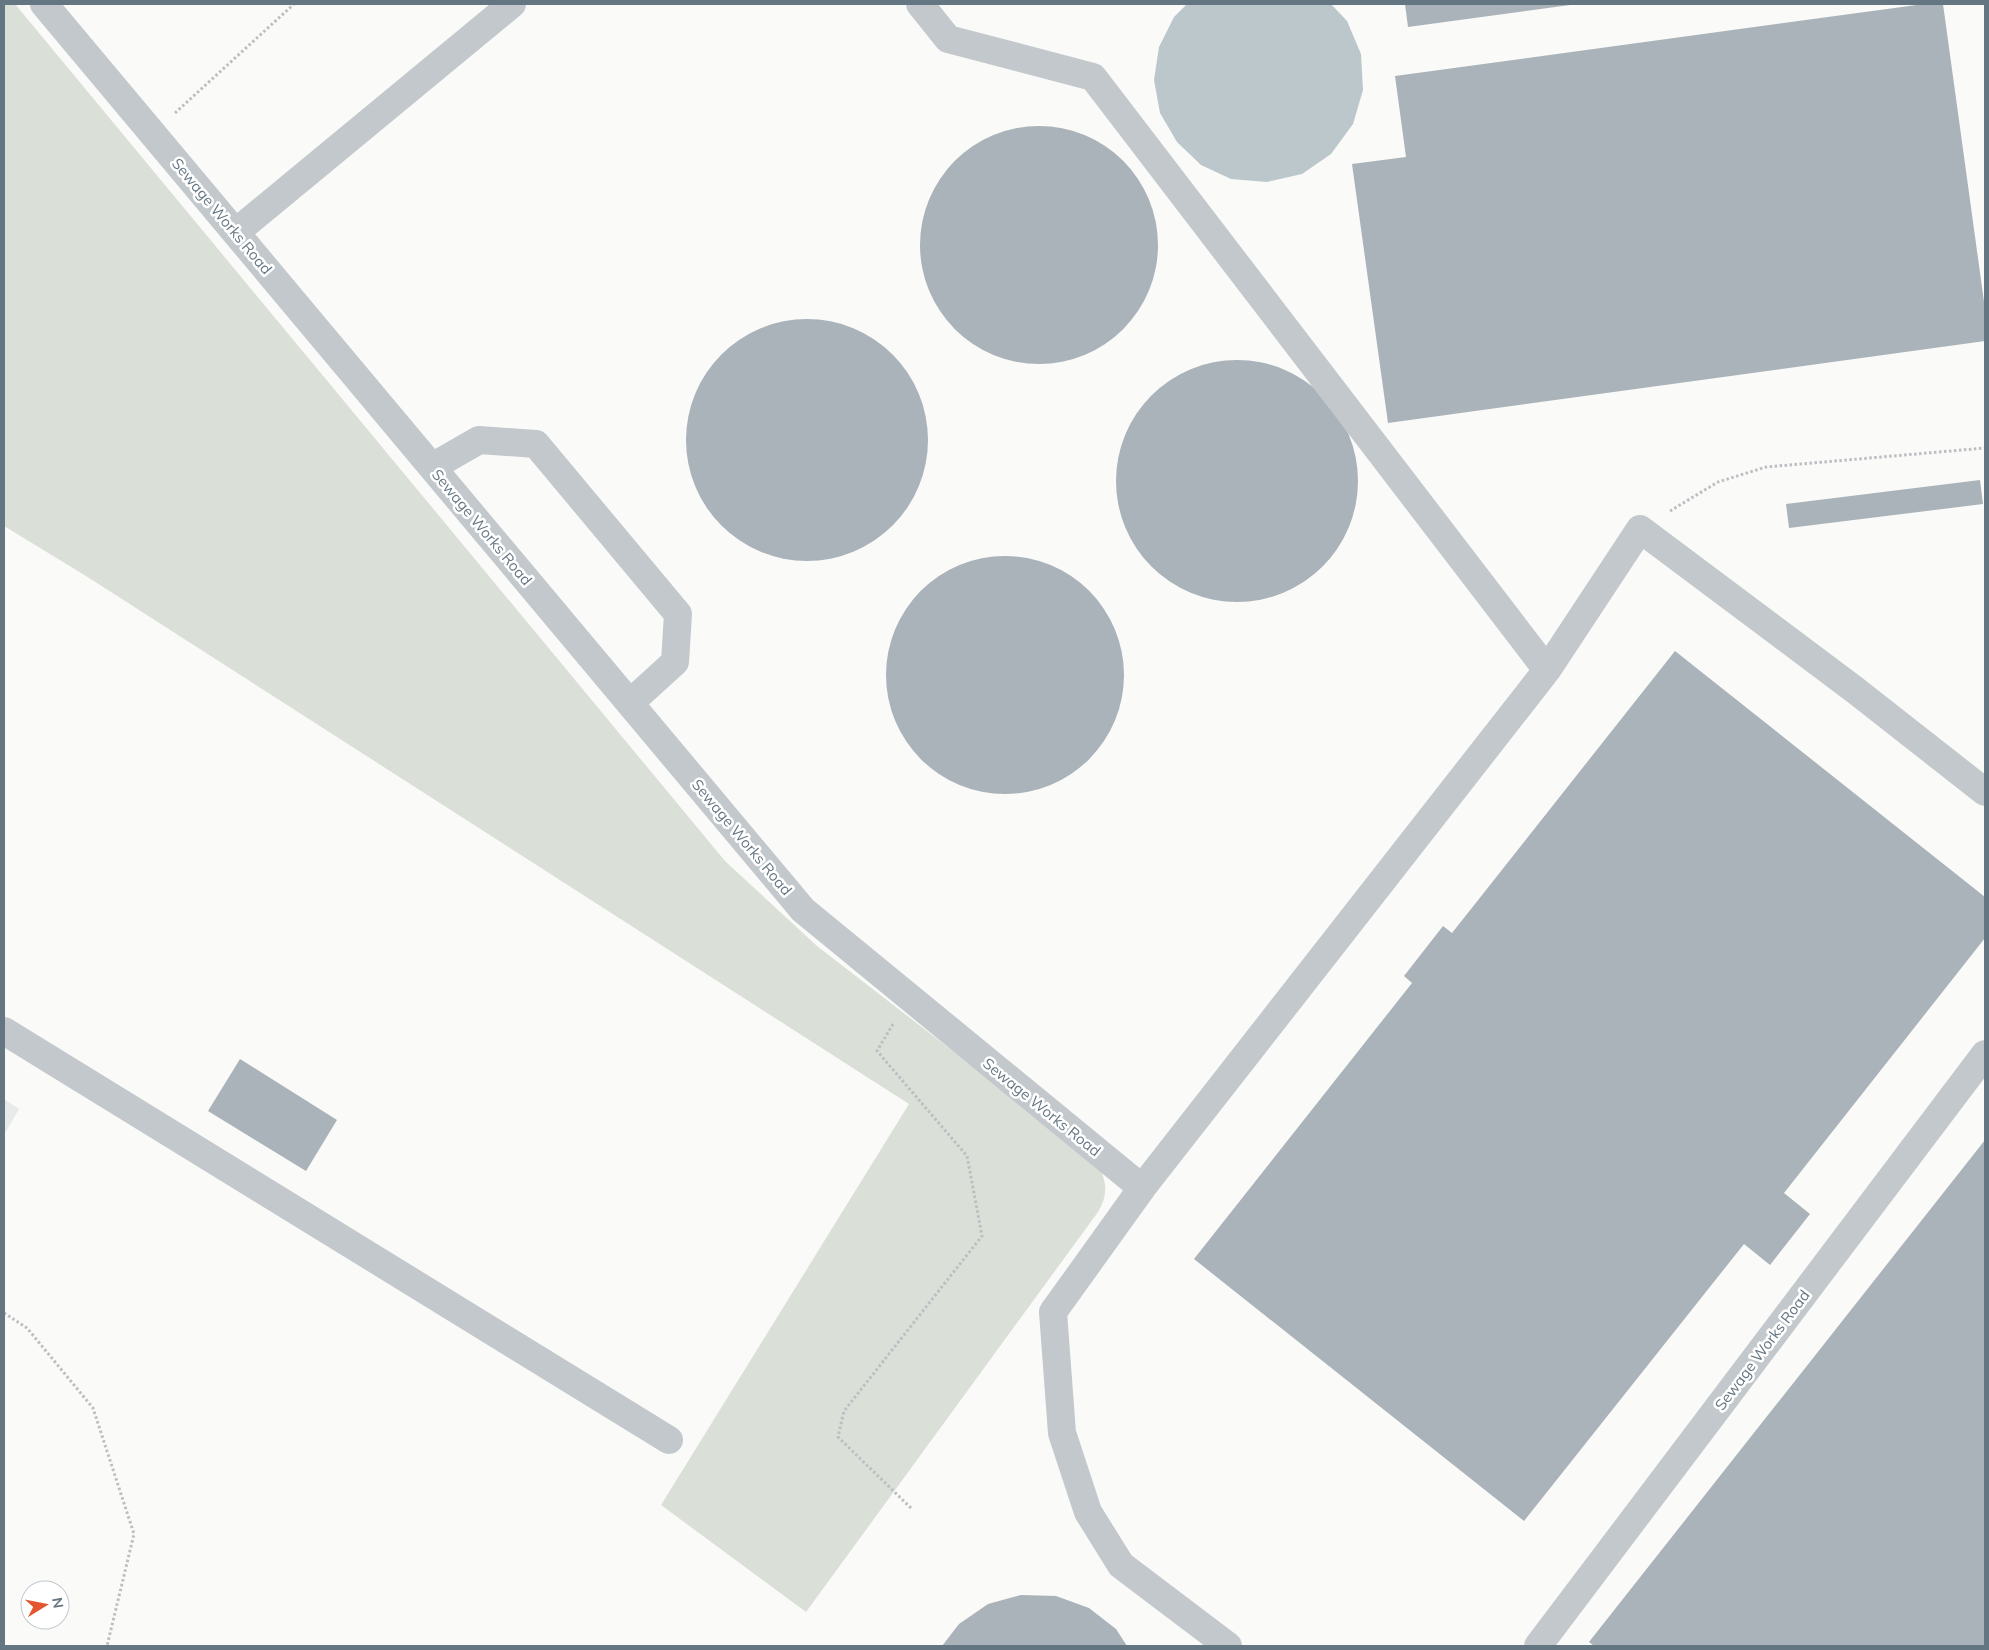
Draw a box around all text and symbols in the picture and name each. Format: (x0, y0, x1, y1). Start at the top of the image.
street label: Sewage Works Road (168, 154, 276, 278)
street label: Sewage Works Road (428, 465, 536, 589)
street label: Sewage Works Road (688, 775, 796, 899)
street label: Sewage Works Road (979, 1054, 1105, 1160)
street label: Sewage Works Road (1710, 1286, 1814, 1414)
north arrow (20, 1580, 70, 1630)
text: N (48, 1596, 68, 1610)

